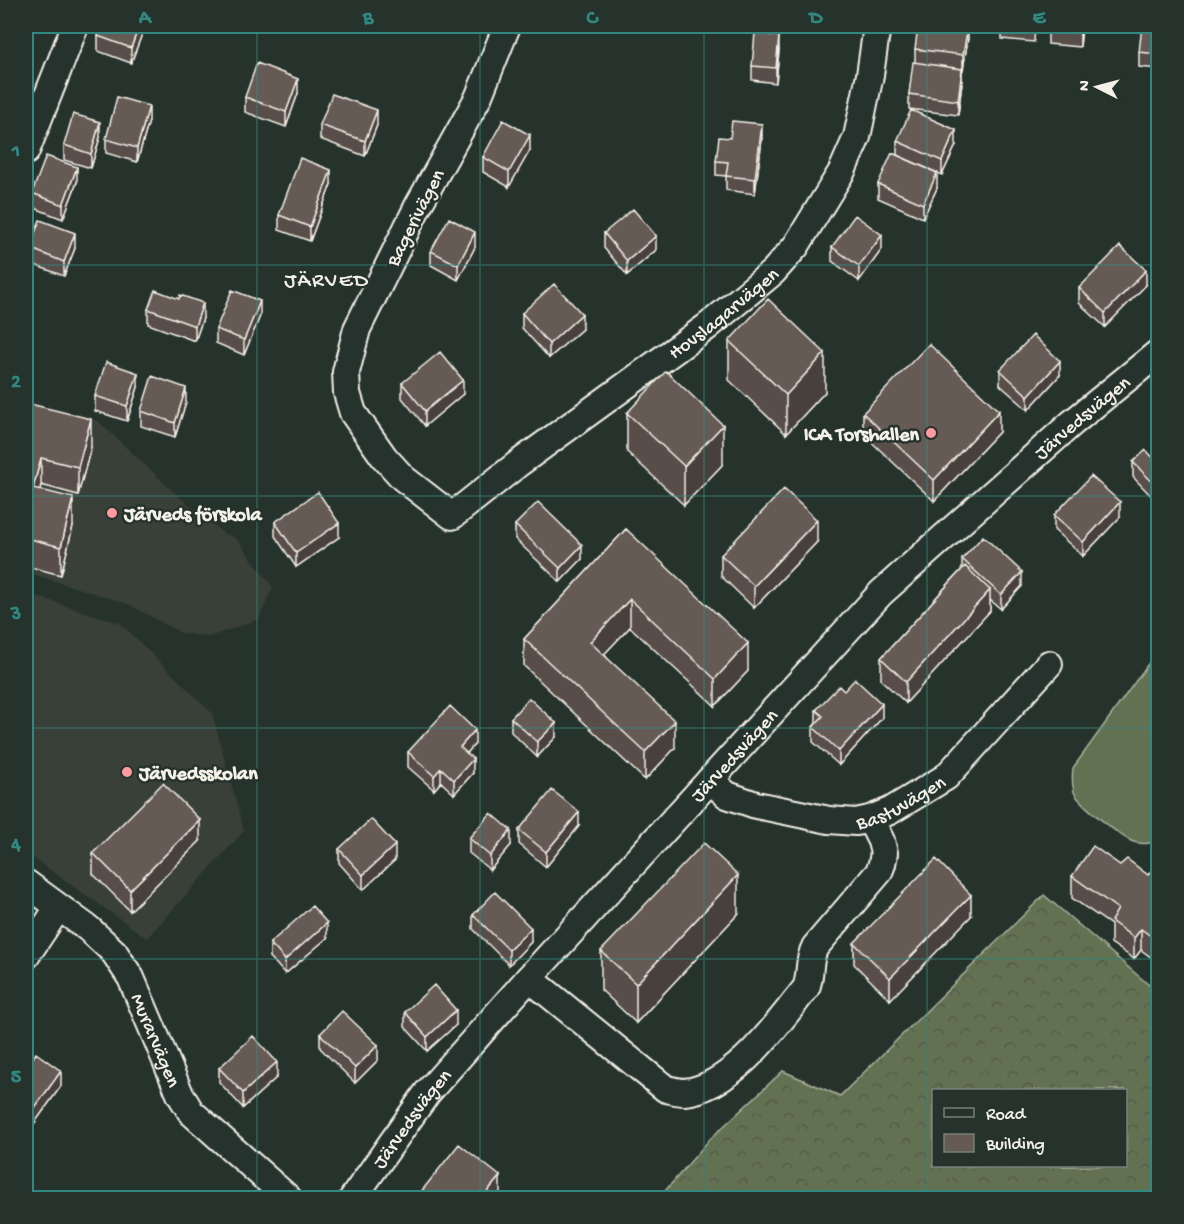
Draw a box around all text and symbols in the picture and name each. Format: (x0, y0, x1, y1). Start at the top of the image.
text: A (138, 8, 153, 31)
text: B (362, 8, 374, 31)
text: C (586, 8, 600, 31)
text: D (807, 8, 823, 31)
text: E (1033, 8, 1047, 31)
north arrow (1067, 57, 1127, 117)
text: N (1076, 79, 1096, 92)
text: 1 (11, 141, 20, 164)
street label: Bagerivägen (382, 166, 452, 272)
street label: Hovslagarvägen (665, 264, 785, 366)
district label: JÄRVED (284, 269, 370, 295)
text: 2 (11, 372, 21, 395)
street label: Järvedsvägen (1031, 372, 1137, 466)
place label: ICA Torshallen (804, 425, 919, 448)
marker: ICA Torshallen (924, 426, 938, 440)
place label: Järveds förskola (123, 505, 262, 528)
marker: Järveds förskola (105, 506, 119, 520)
text: 3 (10, 604, 21, 627)
street label: Järvedsvägen (688, 705, 785, 808)
place label: Järvedsskolan (138, 764, 258, 787)
marker: Järvedsskolan (120, 765, 134, 779)
street label: Bastuvägen (854, 772, 951, 837)
text: 4 (10, 835, 21, 858)
street label: Murarvägen (124, 991, 184, 1092)
street label: Järvedsvägen (369, 1065, 458, 1174)
text: 5 (11, 1067, 22, 1090)
legend (932, 1089, 1127, 1167)
text: Road (986, 1105, 1027, 1126)
text: Building (985, 1135, 1045, 1156)

